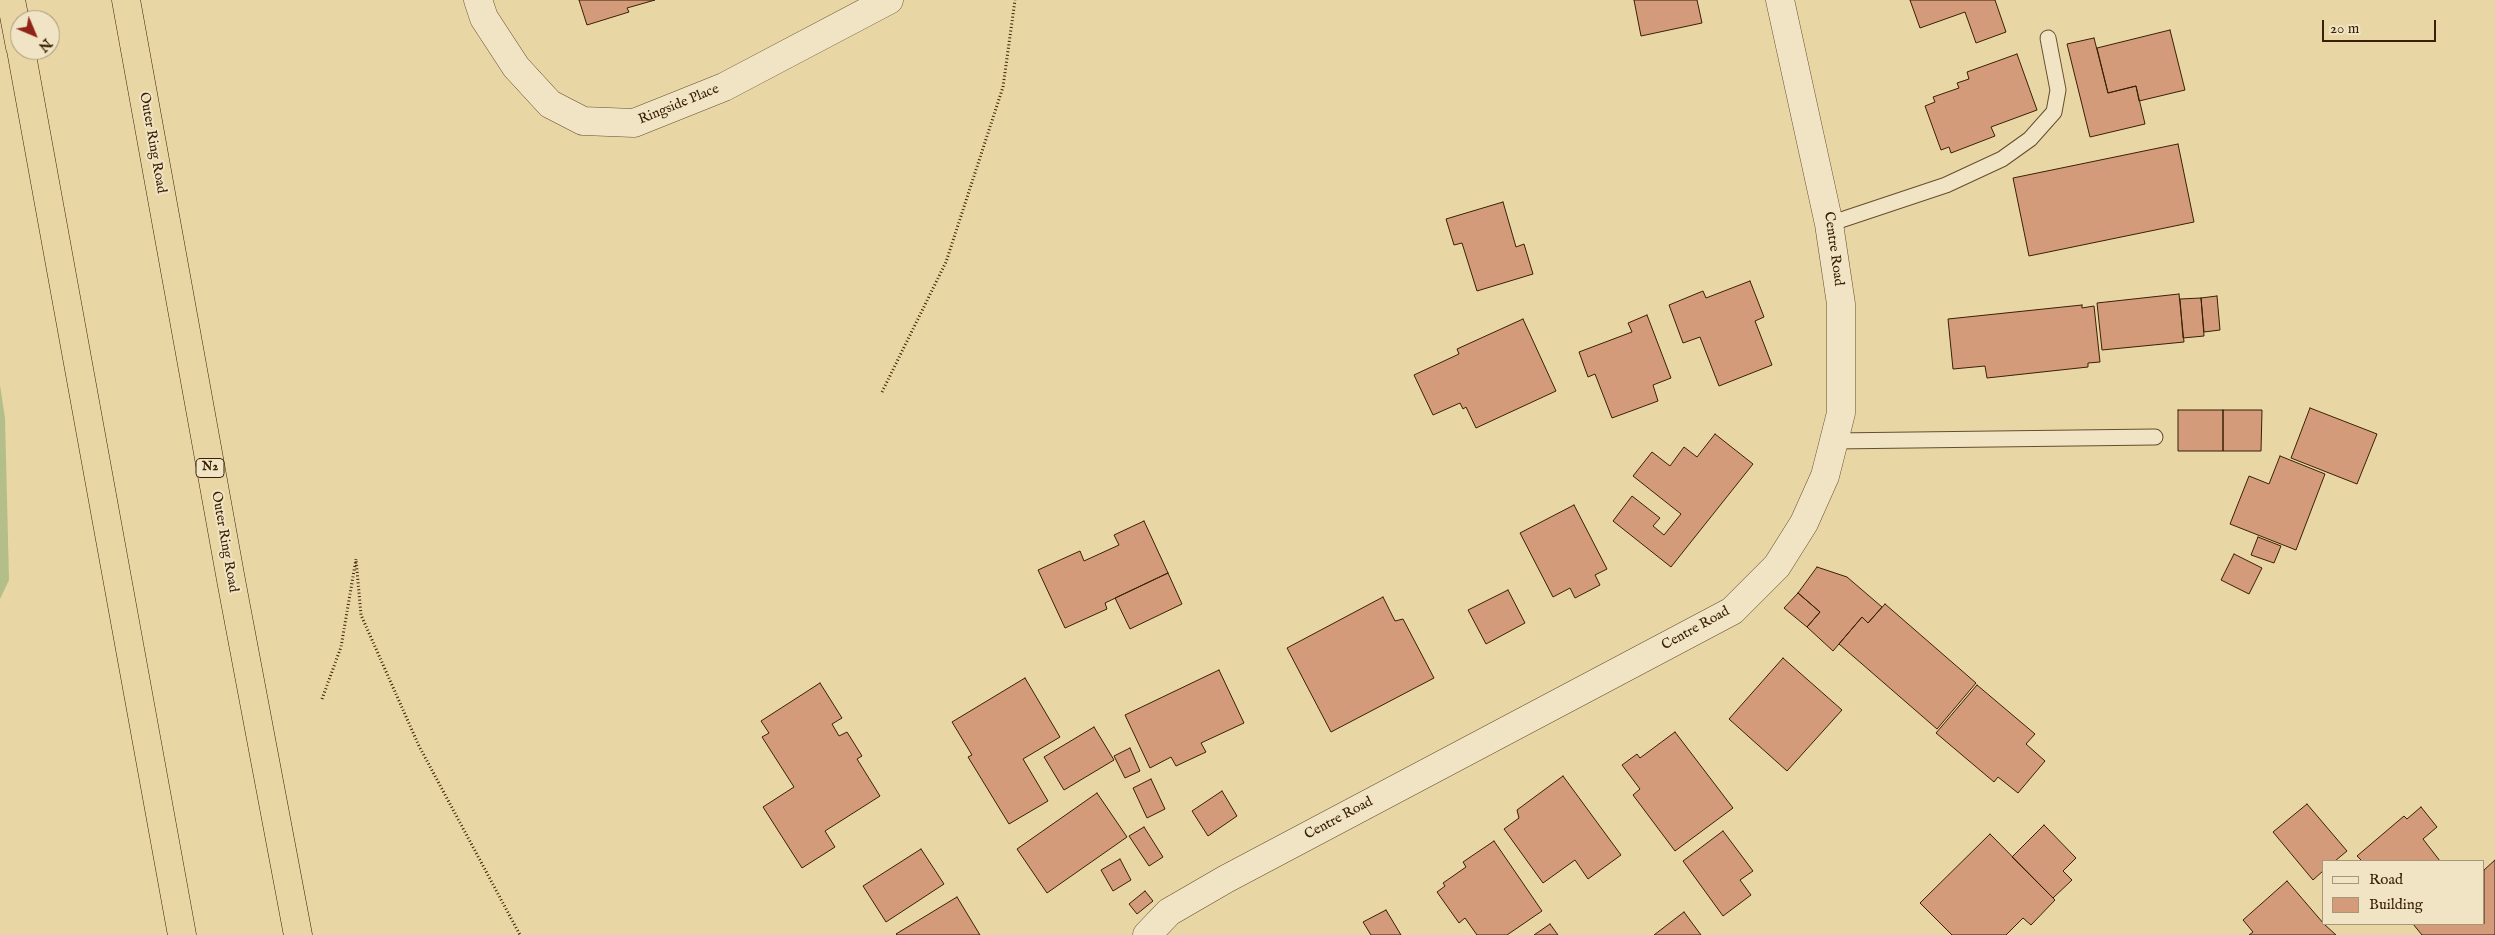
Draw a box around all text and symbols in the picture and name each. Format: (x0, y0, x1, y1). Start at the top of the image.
north arrow (10, 10, 60, 60)
scale bar (2325, 10, 2439, 42)
text: 20 m (2330, 19, 2359, 38)
text: N (34, 34, 56, 56)
street label: Ringside Place (636, 81, 722, 129)
street label: Outer Ring Road (135, 91, 169, 195)
street label: Centre Road (1819, 211, 1847, 287)
road number: N2 (196, 458, 224, 478)
street label: Outer Ring Road (207, 490, 241, 594)
street label: Centre Road (1659, 603, 1733, 655)
street label: Centre Road (1302, 794, 1376, 844)
legend (2322, 860, 2485, 925)
text: Road (2369, 870, 2403, 889)
text: Building (2369, 895, 2423, 914)

